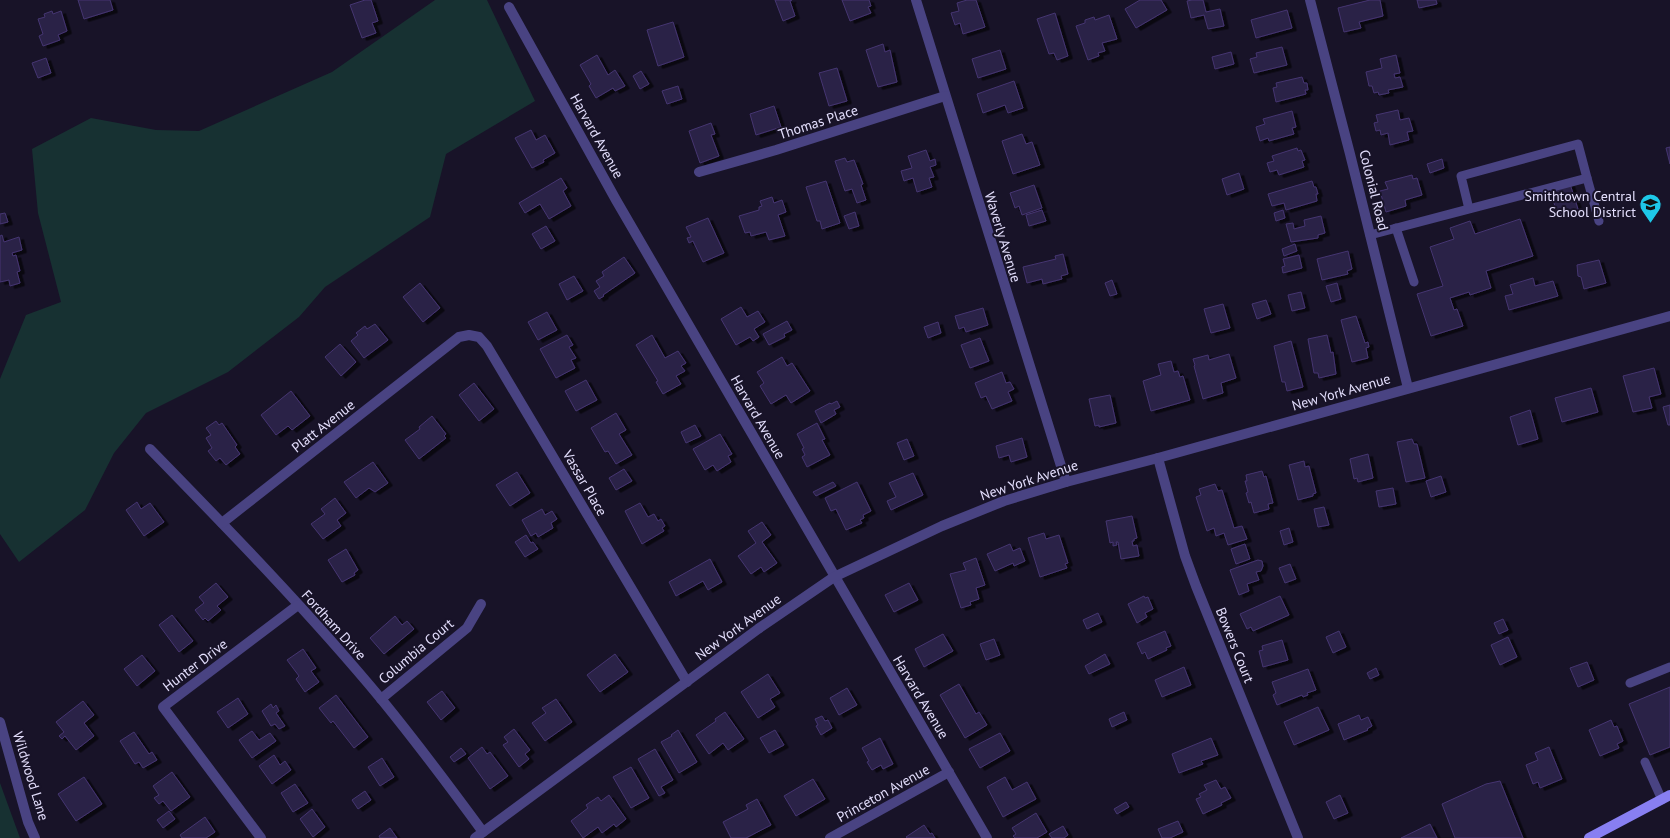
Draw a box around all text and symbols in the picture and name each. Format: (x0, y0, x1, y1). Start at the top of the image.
street label: Harvard Avenue (566, 90, 628, 182)
street label: Thomas Place (776, 101, 860, 143)
street label: Colonial Road (1355, 148, 1393, 232)
place label: Smithtown Central School District (1525, 187, 1636, 221)
street label: Waverly Avenue (981, 190, 1025, 284)
school or university icon: Smithtown Central School District (1638, 191, 1664, 224)
street label: New York Avenue (1290, 369, 1392, 415)
street label: Harvard Avenue (727, 372, 789, 462)
street label: Platt Avenue (288, 396, 358, 456)
street label: Vassar Place (558, 446, 611, 519)
street label: New York Avenue (978, 456, 1080, 504)
street label: Fordham Drive (298, 586, 370, 664)
street label: New York Avenue (692, 590, 784, 664)
street label: Bowers Court (1212, 605, 1258, 686)
street label: Columbia Court (375, 614, 457, 688)
street label: Hunter Drive (159, 635, 231, 695)
street label: Harvard Avenue (889, 652, 953, 742)
street label: Wildwood Lane (9, 729, 53, 823)
street label: Princeton Avenue (833, 760, 933, 826)

